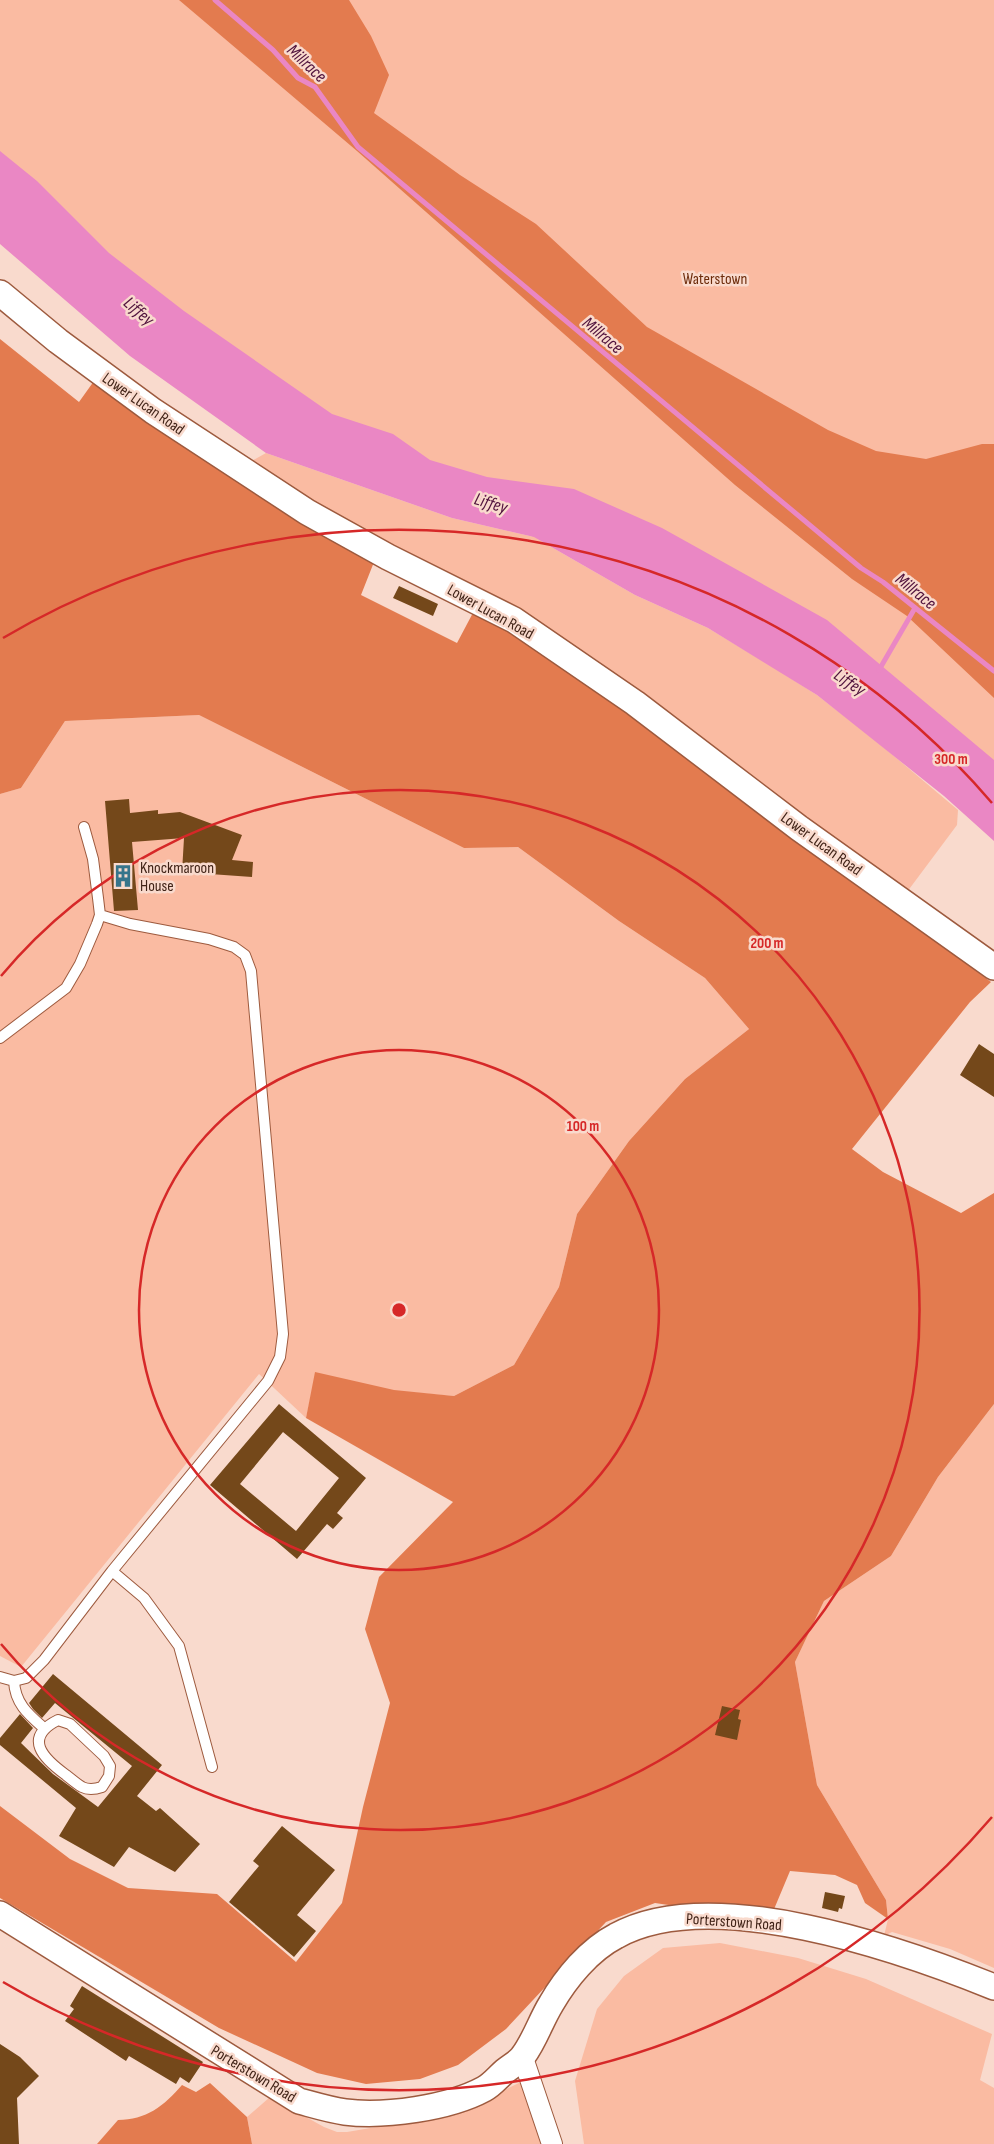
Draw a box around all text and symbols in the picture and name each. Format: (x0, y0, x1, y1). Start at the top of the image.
water label: Millrace (283, 40, 331, 87)
park label: Waterstown (683, 270, 747, 289)
water label: Liffey (119, 293, 159, 331)
water label: Millrace (578, 312, 627, 358)
street label: Lower Lucan Road (98, 369, 188, 439)
water label: Liffey (472, 489, 511, 519)
water label: Millrace (891, 569, 940, 614)
street label: Lower Lucan Road (444, 581, 537, 644)
water label: Liffey (830, 664, 870, 701)
text: 300 m (934, 750, 968, 769)
street label: Lower Lucan Road (777, 808, 865, 880)
place label: Knockmaroon House (140, 859, 214, 896)
building icon: Knockmaroon House (110, 863, 136, 889)
text: 200 m (750, 934, 784, 953)
text: 100 m (567, 1117, 599, 1136)
centre of rings (390, 1301, 408, 1319)
street label: Porterstown Road (685, 1910, 782, 1935)
street label: Porterstown Road (207, 2041, 299, 2107)

